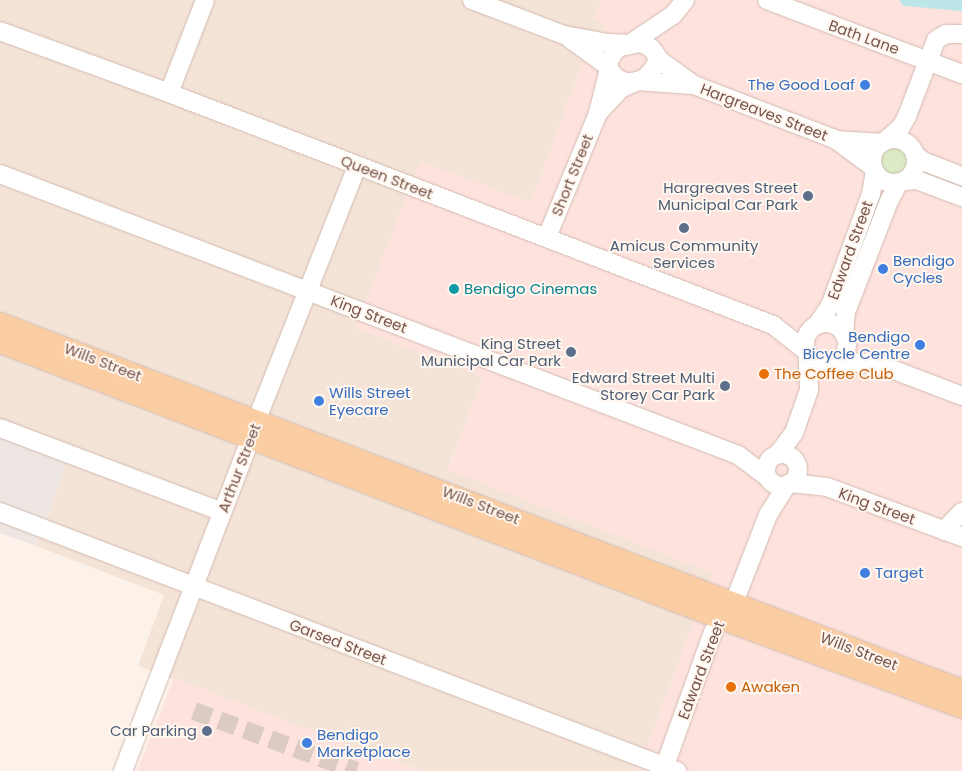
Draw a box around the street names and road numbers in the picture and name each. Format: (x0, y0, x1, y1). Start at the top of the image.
street label: Bath Lane (826, 16, 902, 58)
street label: Hargreaves Street (698, 79, 830, 145)
street label: Short Street (547, 131, 597, 219)
street label: Queen Street (338, 151, 436, 203)
street label: Edward Street (824, 198, 876, 302)
street label: King Street (328, 291, 410, 337)
street label: Wills Street (62, 339, 144, 385)
street label: Arthur Street (214, 421, 264, 515)
street label: Wills Street (440, 482, 522, 528)
street label: King Street (836, 484, 918, 528)
street label: Garsed Street (287, 615, 389, 669)
street label: Edward Street (674, 618, 728, 722)
street label: Wills Street (818, 628, 900, 674)

